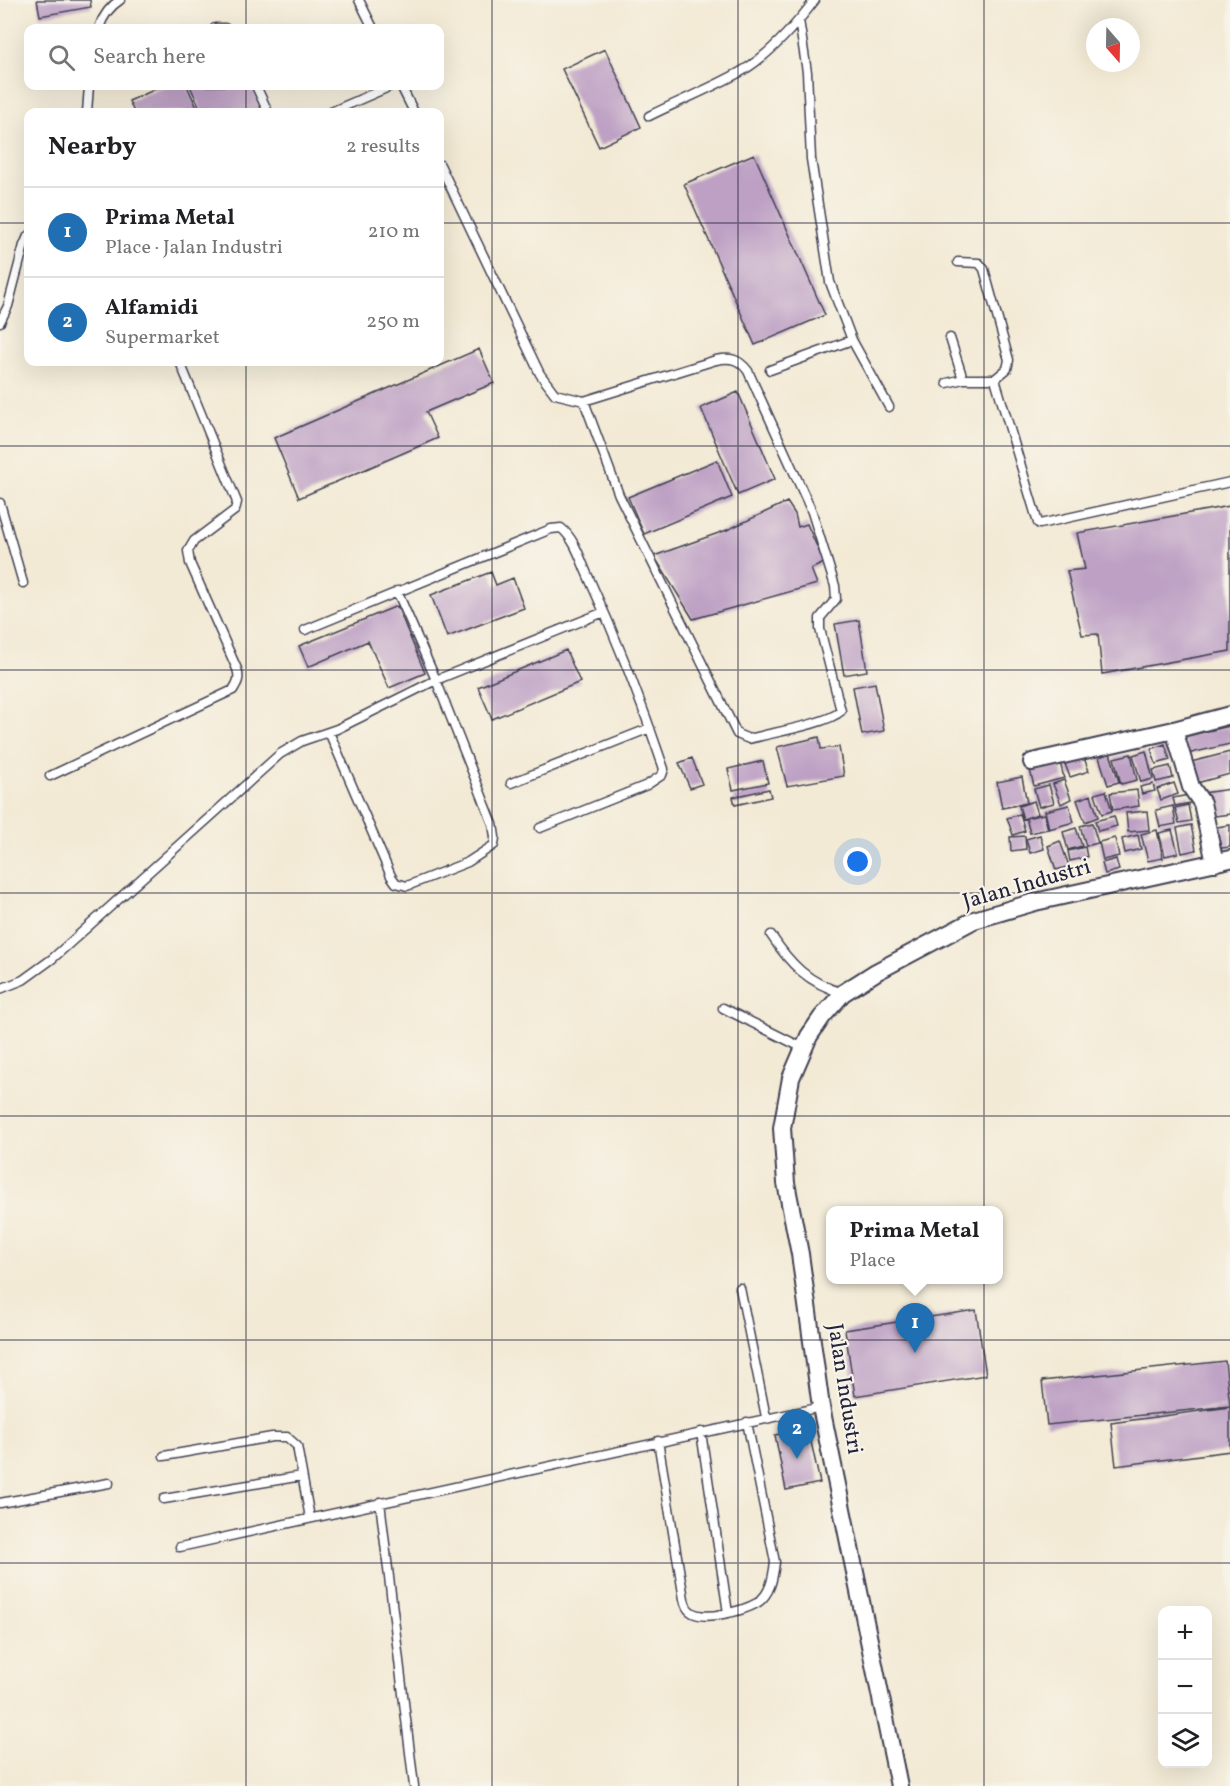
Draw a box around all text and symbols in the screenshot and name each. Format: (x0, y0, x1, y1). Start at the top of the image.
north arrow (1086, 18, 1140, 72)
search box (24, 24, 444, 90)
icon: search (45, 41, 78, 74)
text: Search here (93, 42, 206, 73)
text: Nearby (48, 129, 137, 165)
text: 2 results (346, 133, 420, 161)
text: Prima Metal (105, 203, 235, 234)
text: 1 (63, 218, 72, 246)
text: 210 m (368, 218, 420, 246)
text: Place · Jalan Industri (105, 234, 283, 262)
text: Alfamidi (105, 293, 199, 324)
text: 2 (62, 308, 73, 336)
text: 250 m (366, 308, 420, 336)
text: Supermarket (105, 324, 220, 352)
your location (843, 847, 872, 876)
street label: Jalan Industri (959, 852, 1095, 918)
popup (826, 1206, 1003, 1284)
text: Prima Metal (850, 1216, 979, 1247)
text: Place (850, 1247, 896, 1275)
pin: 1 (896, 1304, 934, 1353)
street label: Jalan Industri (818, 1321, 870, 1457)
pin: 2 (778, 1410, 816, 1459)
map controls (1158, 1606, 1212, 1768)
button: + (1158, 1606, 1212, 1660)
button: − (1158, 1660, 1212, 1714)
button: layers (1158, 1714, 1212, 1768)

